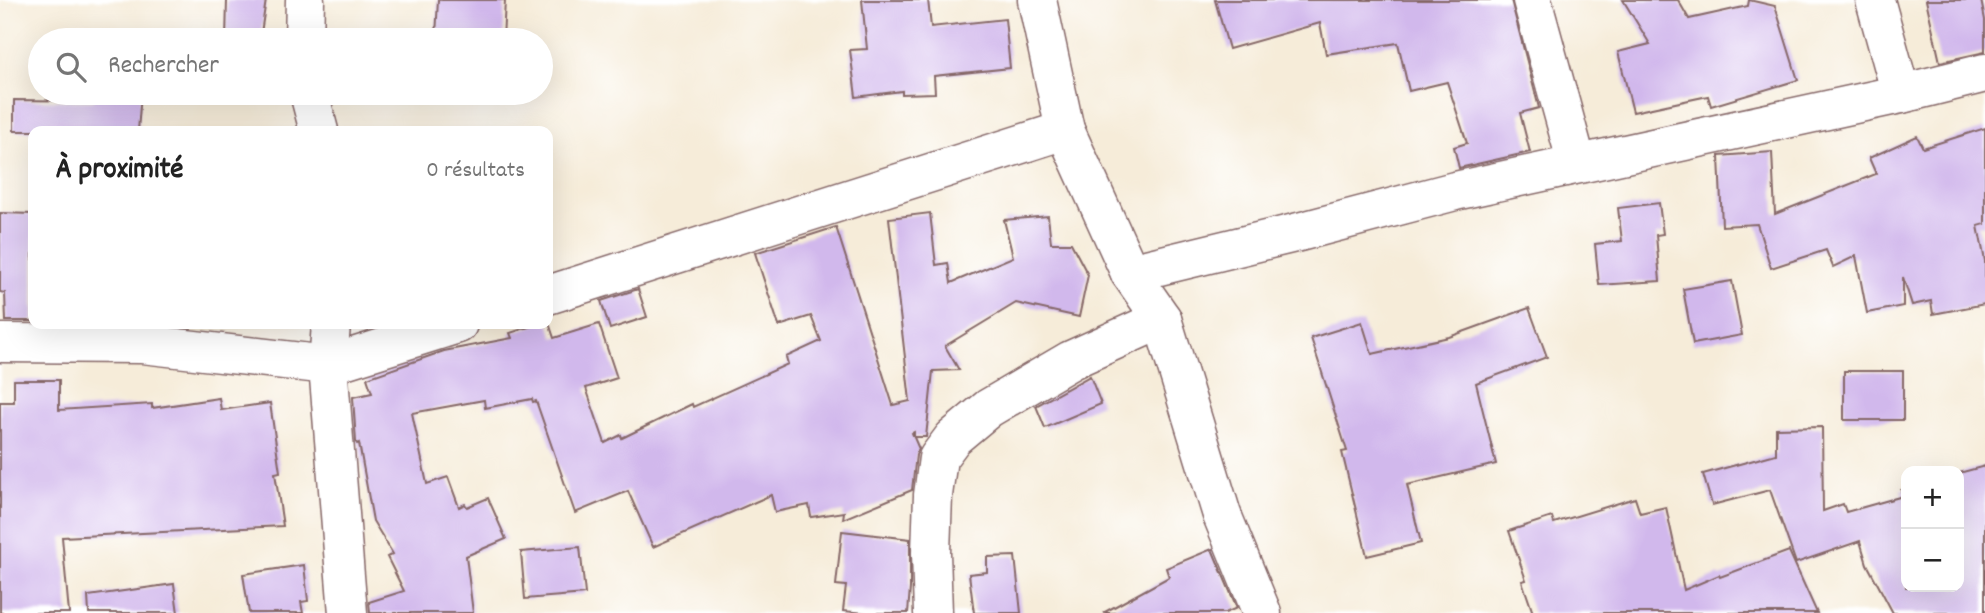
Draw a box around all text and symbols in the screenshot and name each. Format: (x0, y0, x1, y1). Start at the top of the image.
search box (28, 28, 553, 105)
icon: search (52, 48, 90, 86)
text: Rechercher (108, 48, 219, 85)
text: À proximité (56, 150, 183, 193)
text: 0 résultats (426, 155, 525, 188)
map controls (1901, 466, 1964, 592)
button: + (1901, 466, 1964, 529)
button: − (1901, 529, 1964, 592)

